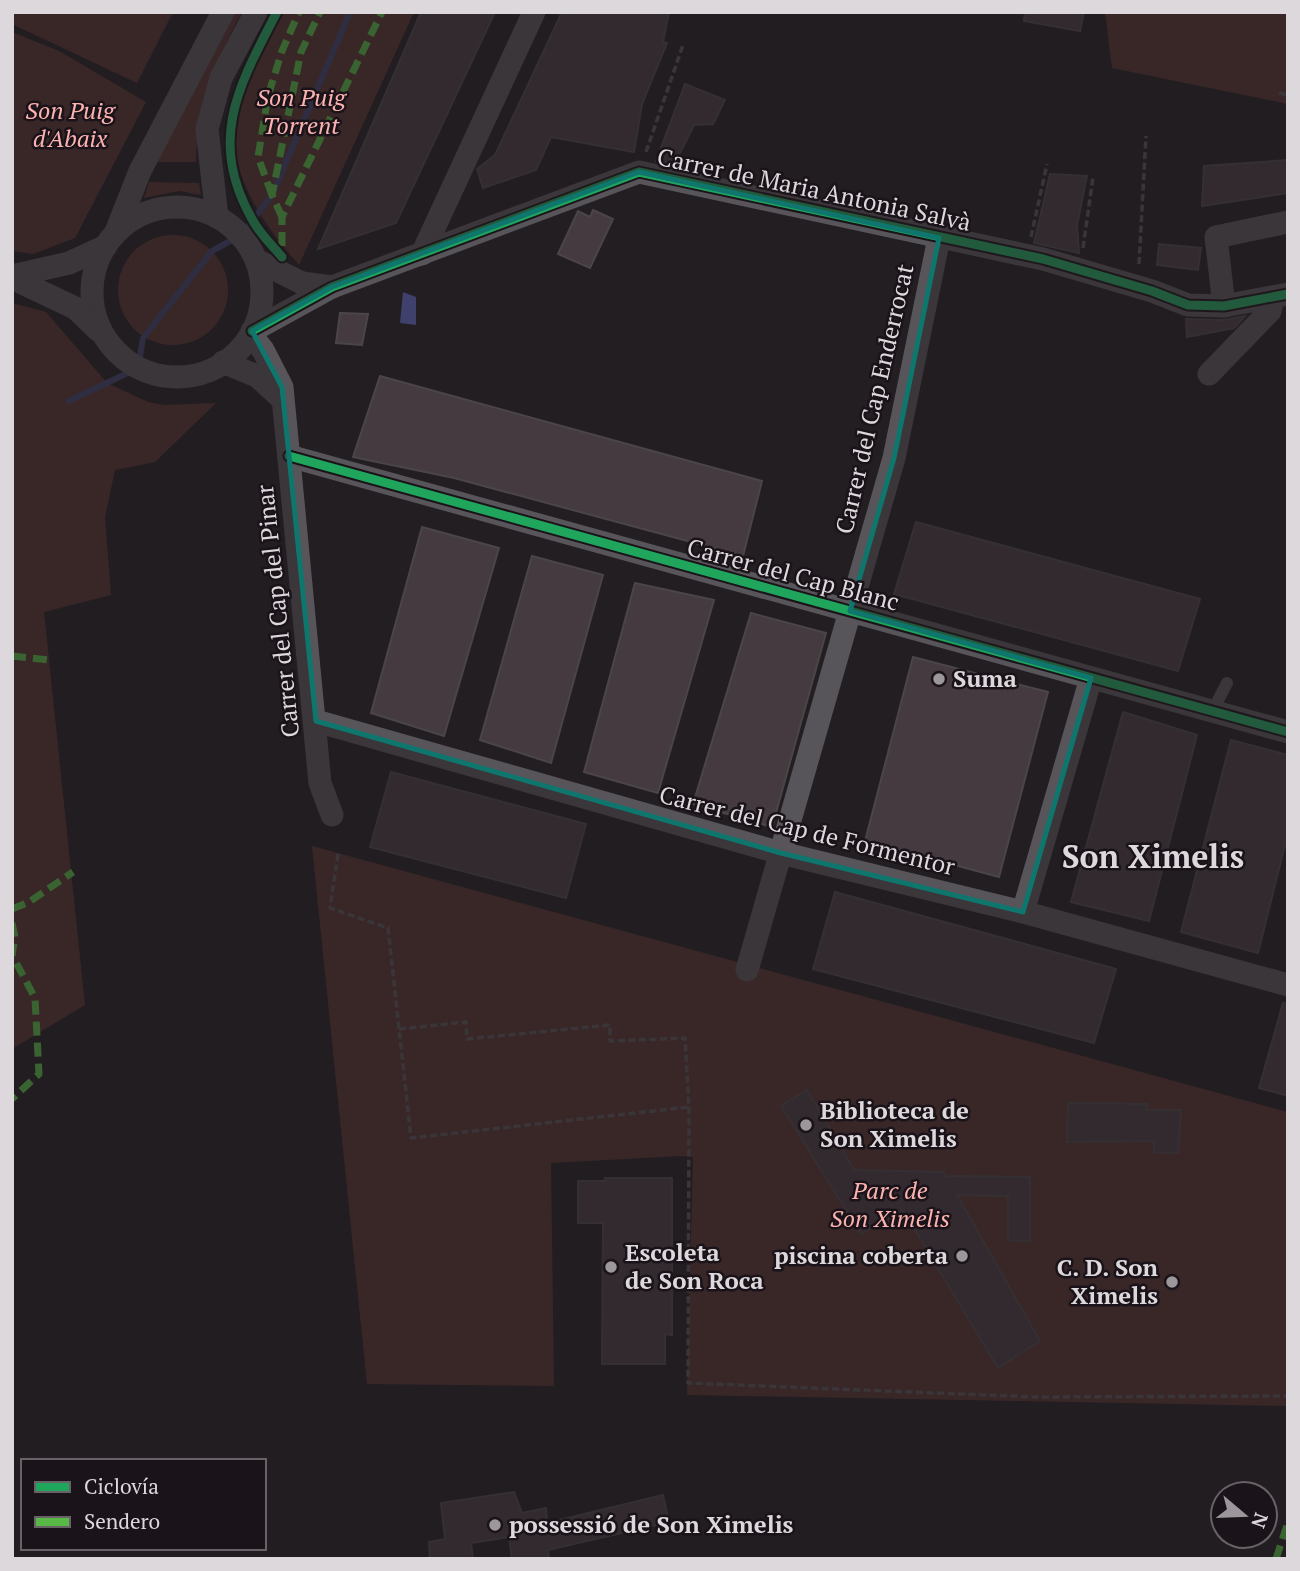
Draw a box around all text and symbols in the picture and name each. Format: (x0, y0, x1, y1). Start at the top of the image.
park label: Son Puig Torrent (256, 81, 347, 141)
park label: Son Puig d'Abaix (25, 94, 116, 154)
street label: Carrer de Maria Antonia Salvà (654, 140, 974, 238)
street label: Carrer del Cap Enderrocat (827, 261, 921, 537)
street label: Carrer del Cap del Pinar (248, 482, 306, 739)
street label: Carrer del Cap Blanc (684, 530, 903, 618)
place label: Suma (953, 662, 1017, 694)
marker: Suma (931, 671, 947, 687)
street label: Carrer del Cap de Formentor (656, 778, 959, 882)
district label: Son Ximelis (1062, 835, 1244, 877)
place label: Biblioteca de Son Ximelis (820, 1094, 969, 1154)
marker: Biblioteca de Son Ximelis (798, 1117, 814, 1133)
park label: Parc de Son Ximelis (830, 1174, 950, 1234)
place label: Escoleta de Son Roca (625, 1236, 764, 1296)
place label: piscina coberta (774, 1239, 949, 1271)
marker: piscina coberta (954, 1248, 970, 1264)
place label: C. D. Son Ximelis (1057, 1251, 1159, 1311)
marker: Escoleta de Son Roca (603, 1259, 619, 1275)
marker: C. D. Son Ximelis (1164, 1274, 1180, 1290)
legend (21, 1459, 266, 1550)
text: Ciclovía (84, 1472, 159, 1500)
north arrow (1209, 1480, 1279, 1550)
text: Sendero (84, 1507, 160, 1535)
place label: possessió de Son Ximelis (509, 1508, 794, 1540)
text: N (1246, 1510, 1275, 1532)
marker: possessió de Son Ximelis (487, 1517, 503, 1533)

